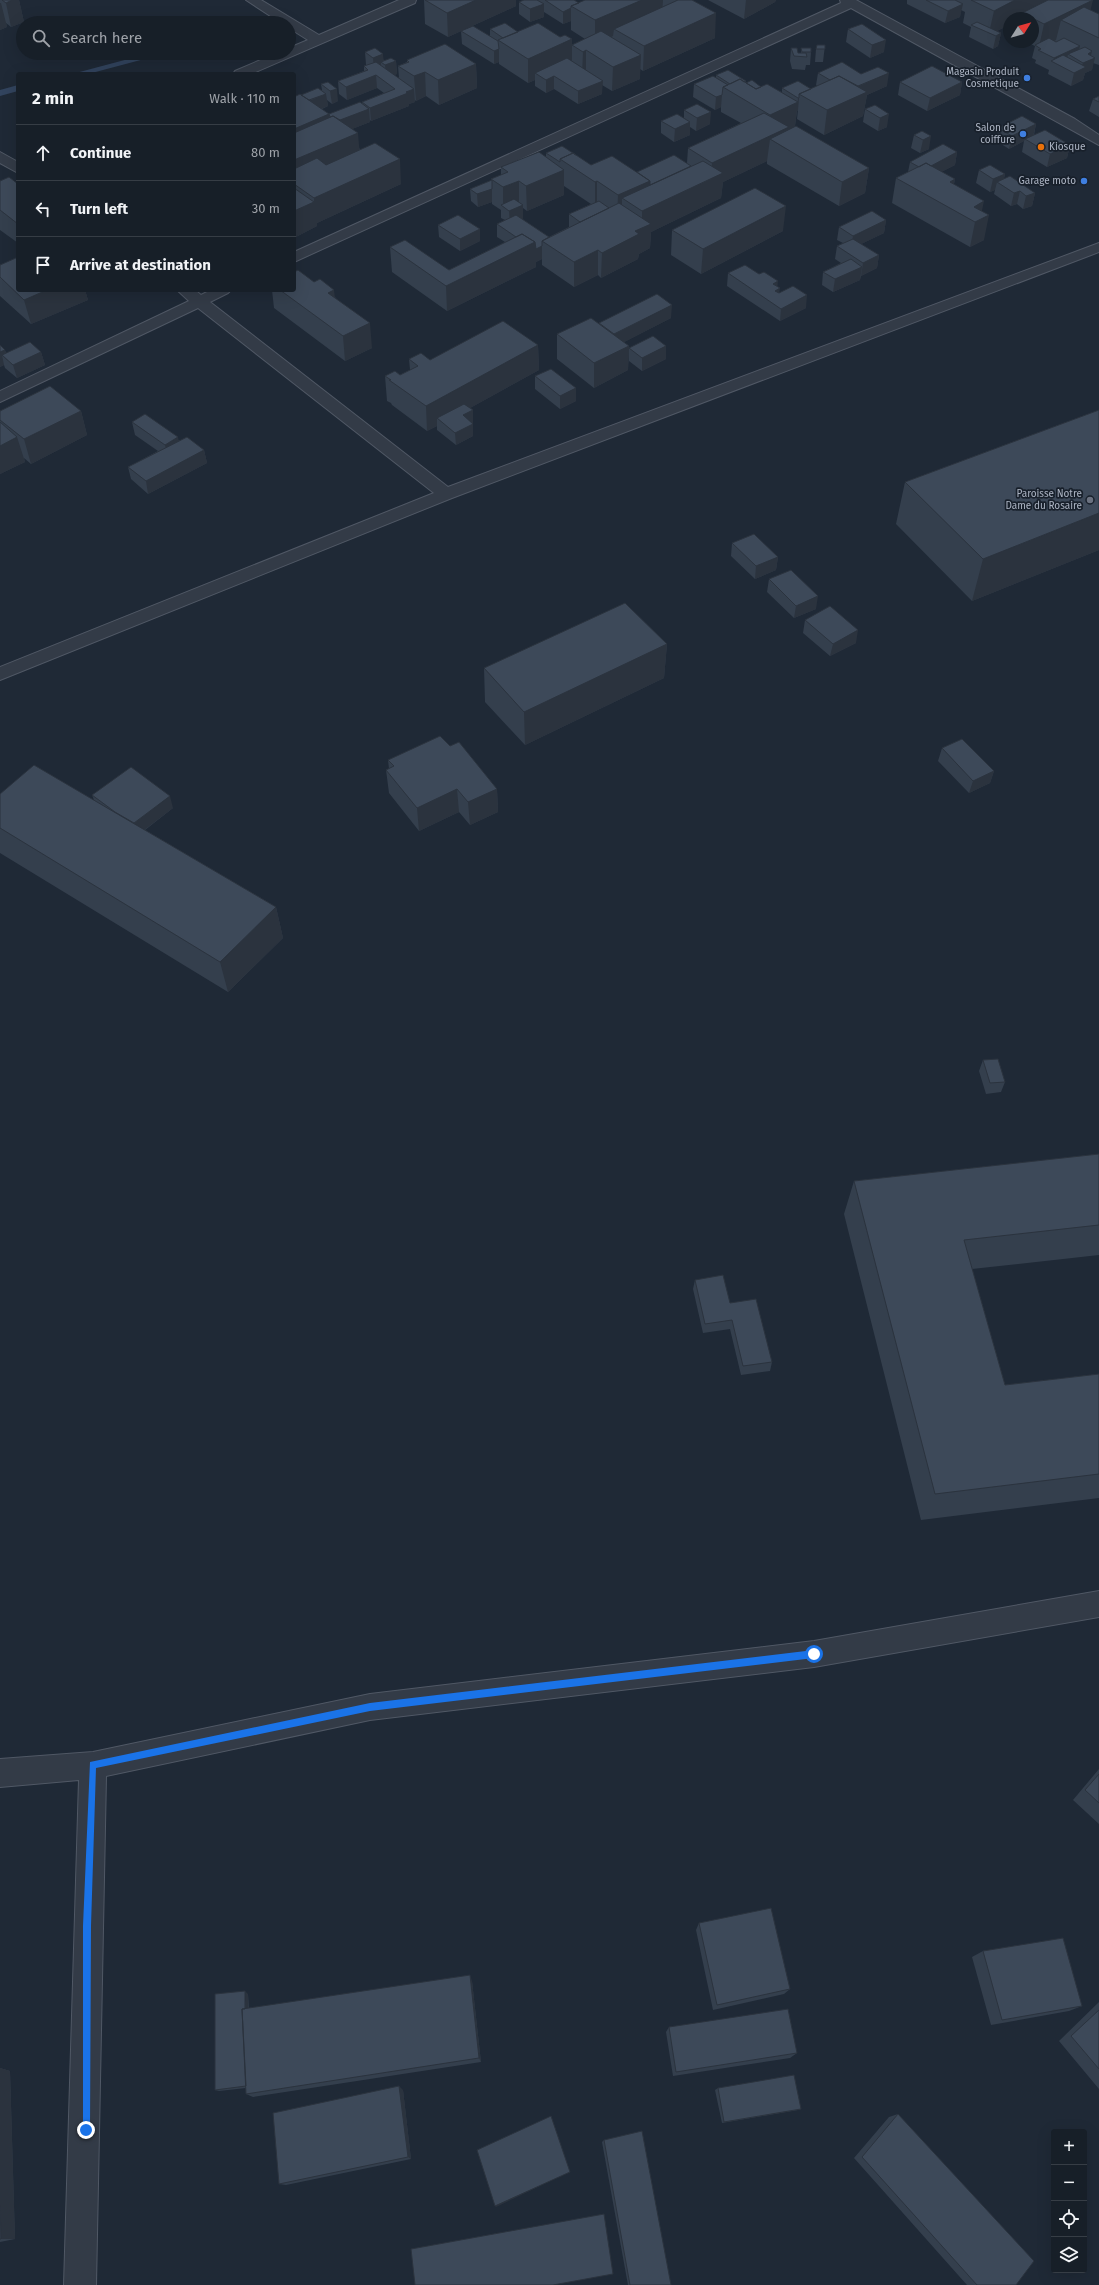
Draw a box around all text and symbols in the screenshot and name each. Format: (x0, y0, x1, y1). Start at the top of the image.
north arrow (1003, 12, 1039, 48)
search box (16, 16, 296, 60)
icon: search (30, 27, 52, 49)
text: Search here (62, 29, 142, 47)
place label: Magasin Produit Cosmetique (946, 66, 1019, 90)
marker: Magasin Produit Cosmetique (1022, 73, 1032, 83)
text: 2 min (32, 88, 74, 109)
text: Walk · 110 m (209, 91, 280, 106)
place label: Salon de coiffure (976, 122, 1015, 146)
marker: Salon de coiffure (1018, 129, 1028, 139)
place label: Kiosque (1049, 141, 1085, 153)
icon: ahead (32, 142, 54, 164)
marker: Kiosque (1036, 142, 1046, 152)
text: Continue (70, 144, 131, 162)
text: 80 m (251, 145, 280, 160)
place label: Garage moto (1019, 175, 1076, 187)
marker: Garage moto (1079, 176, 1089, 186)
icon: left (32, 198, 54, 220)
text: Turn left (70, 200, 128, 218)
text: 30 m (252, 201, 280, 216)
icon: arrive (32, 254, 54, 276)
text: Arrive at destination (70, 256, 211, 274)
place label: Paroisse Notre Dame du Rosaire (1006, 488, 1082, 512)
marker: Paroisse Notre Dame du Rosaire (1085, 495, 1095, 505)
route start (805, 1645, 823, 1663)
route end (77, 2121, 95, 2139)
map controls (1051, 2129, 1087, 2273)
button: + (1051, 2129, 1087, 2165)
button: − (1051, 2165, 1087, 2201)
button: locate (1051, 2201, 1087, 2237)
button: layers (1051, 2237, 1087, 2273)

